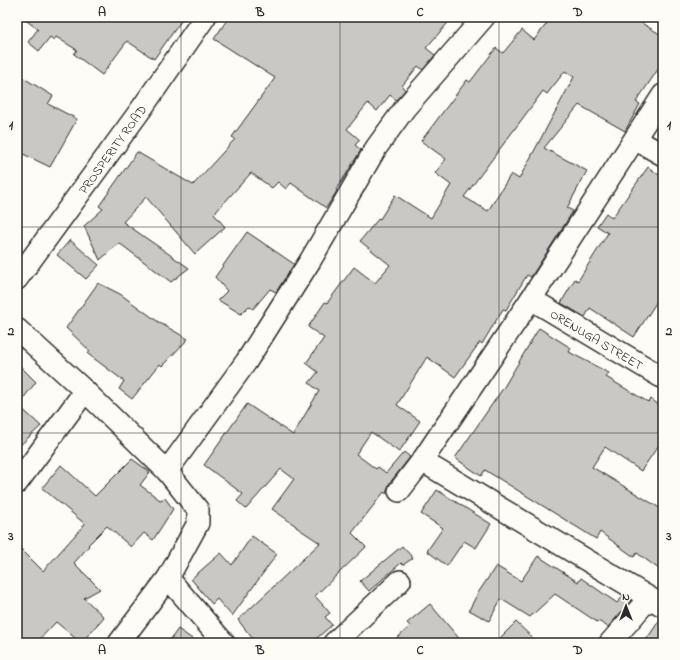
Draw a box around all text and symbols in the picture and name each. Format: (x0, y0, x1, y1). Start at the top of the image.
text: A (98, 3, 106, 22)
text: B (255, 3, 265, 22)
text: C (416, 3, 424, 22)
text: D (572, 3, 583, 22)
street label: PROSPERITY ROAD (74, 101, 152, 198)
text: 1 (9, 116, 14, 135)
text: 1 (667, 116, 672, 135)
street label: ORENUGA STREET (546, 305, 647, 376)
text: 2 (7, 322, 15, 341)
text: 2 (665, 322, 673, 341)
text: 3 (7, 527, 14, 546)
text: 3 (665, 527, 672, 546)
north arrow (606, 586, 646, 626)
text: N (622, 589, 630, 605)
text: A (98, 641, 106, 660)
text: B (255, 641, 265, 660)
text: C (416, 641, 424, 660)
text: D (572, 641, 583, 660)

